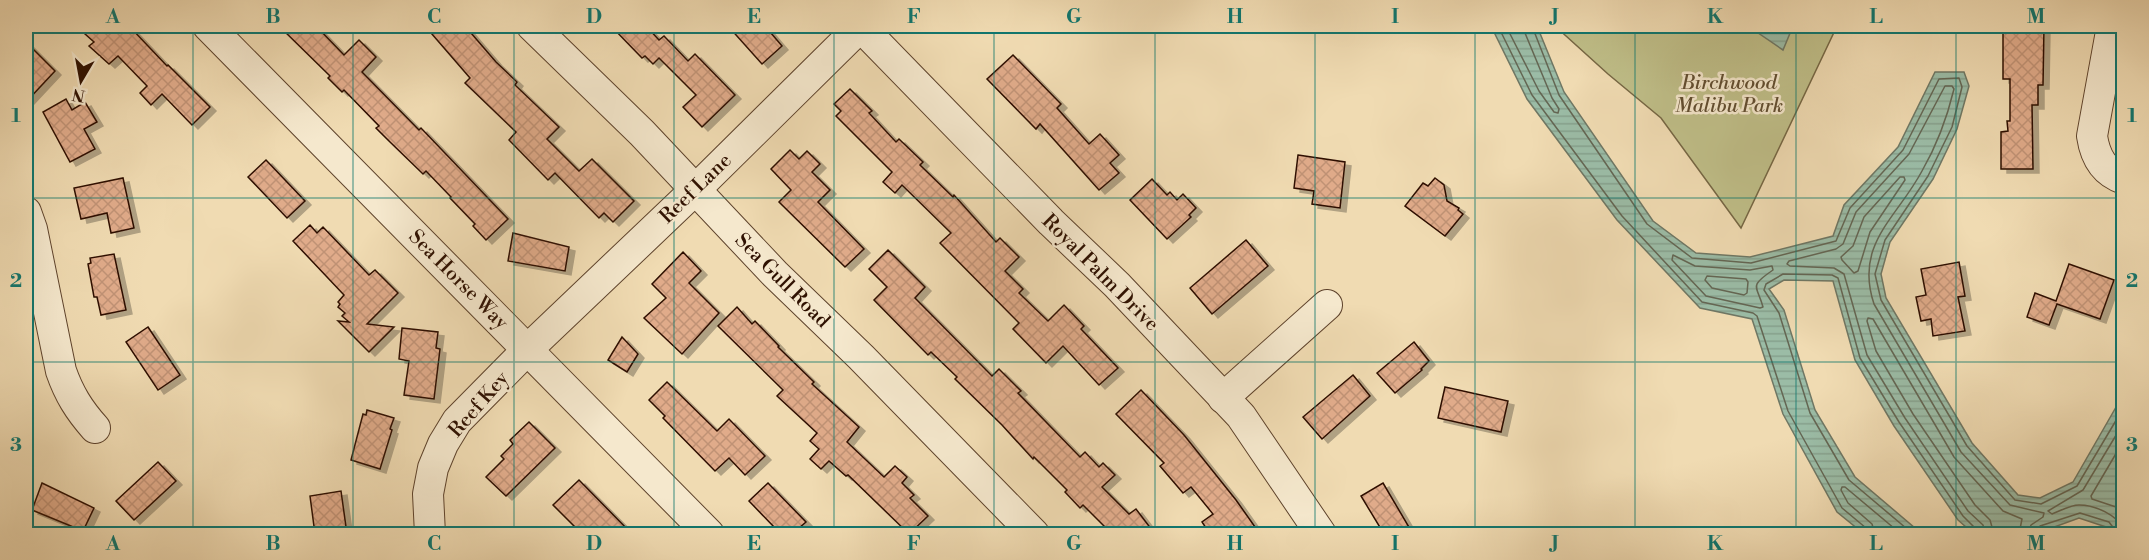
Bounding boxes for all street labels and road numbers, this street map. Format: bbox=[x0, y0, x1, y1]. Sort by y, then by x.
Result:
street label: Reef Lane bbox=[655, 149, 737, 230]
street label: Royal Palm Drive bbox=[1036, 209, 1164, 337]
street label: Sea Horse Way bbox=[403, 225, 513, 335]
street label: Sea Gull Road bbox=[729, 228, 835, 334]
street label: Reef Key bbox=[444, 367, 515, 443]

